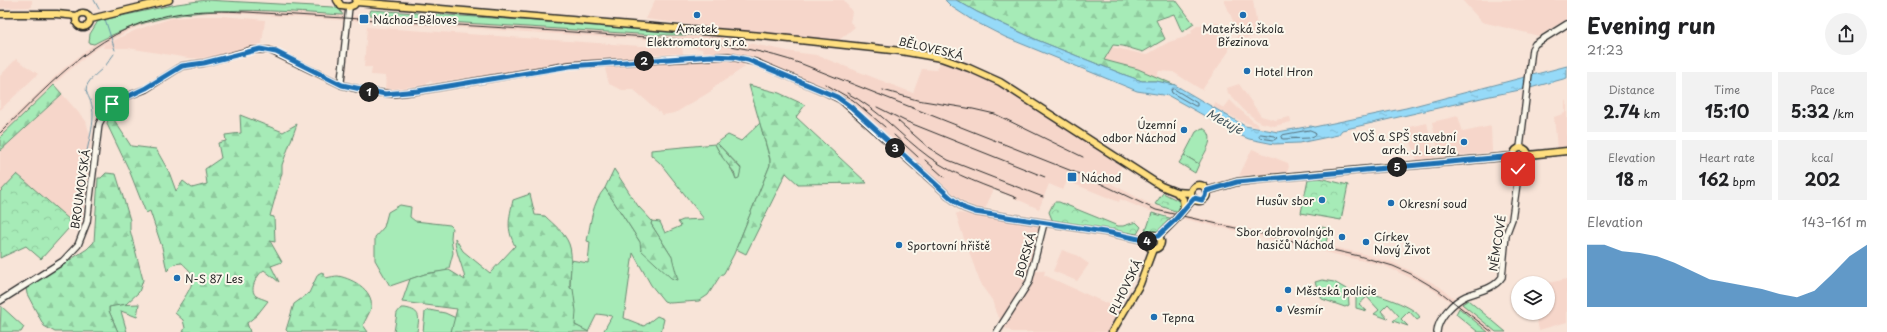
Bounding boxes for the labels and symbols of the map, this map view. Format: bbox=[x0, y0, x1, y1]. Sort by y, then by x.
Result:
marker: Ametek Elektromotory s.r.o. bbox=[692, 10, 702, 20]
marker: Mateřská škola Březinova bbox=[1238, 10, 1248, 20]
place label: Náchod-Běloves bbox=[373, 11, 457, 28]
marker: Náchod-Běloves bbox=[358, 13, 370, 25]
place label: Ametek Elektromotory s.r.o. bbox=[647, 20, 747, 50]
place label: Mateřská škola Březinova bbox=[1202, 20, 1284, 50]
street label: BĚLOVESKÁ bbox=[897, 32, 965, 64]
pin: 2 bbox=[634, 51, 654, 71]
place label: Hotel Hron bbox=[1255, 63, 1313, 80]
marker: Hotel Hron bbox=[1242, 66, 1252, 76]
pin: 1 bbox=[359, 82, 379, 102]
pin bbox=[95, 87, 129, 121]
water label: Metuje bbox=[1203, 104, 1247, 138]
place label: Územní odbor Náchod bbox=[1102, 116, 1176, 146]
marker: Územní odbor Náchod bbox=[1179, 125, 1189, 135]
place label: VOŠ a SPŠ stavební arch. J. Letzla bbox=[1353, 128, 1456, 158]
marker: VOŠ a SPŠ stavební arch. J. Letzla bbox=[1459, 137, 1469, 147]
pin: 3 bbox=[885, 138, 905, 158]
street label: BROUMOVSKÁ bbox=[66, 148, 94, 230]
pin bbox=[1501, 152, 1535, 186]
pin: 5 bbox=[1387, 157, 1407, 177]
place label: Náchod bbox=[1081, 169, 1121, 186]
marker: Náchod bbox=[1066, 171, 1078, 183]
place label: Husův sbor bbox=[1256, 192, 1315, 209]
marker: Husův sbor bbox=[1317, 195, 1327, 205]
place label: Okresní soud bbox=[1399, 195, 1467, 212]
marker: Okresní soud bbox=[1386, 198, 1396, 208]
street label: NĚMCOVÉ bbox=[1484, 214, 1510, 272]
place label: Sbor dobrovolných hasičů Náchod bbox=[1236, 223, 1335, 253]
place label: Církev Nový Život bbox=[1374, 228, 1431, 258]
street label: BORSKÁ bbox=[1010, 230, 1040, 280]
pin: 4 bbox=[1137, 231, 1157, 251]
marker: Sbor dobrovolných hasičů Náchod bbox=[1337, 232, 1347, 242]
place label: Sportovní hřiště bbox=[907, 237, 990, 254]
marker: Církev Nový Život bbox=[1361, 237, 1371, 247]
marker: Sportovní hřiště bbox=[894, 240, 904, 250]
street label: PLHOVSKÁ bbox=[1104, 256, 1146, 318]
place label: N-S 87 Les bbox=[185, 270, 243, 287]
marker: N-S 87 Les bbox=[172, 273, 182, 283]
place label: Městská policie bbox=[1296, 282, 1377, 299]
marker: Městská policie bbox=[1283, 285, 1293, 295]
place label: Vesmír bbox=[1287, 301, 1324, 318]
marker: Vesmír bbox=[1274, 304, 1284, 314]
place label: Tepna bbox=[1162, 309, 1194, 326]
marker: Tepna bbox=[1149, 312, 1159, 322]

